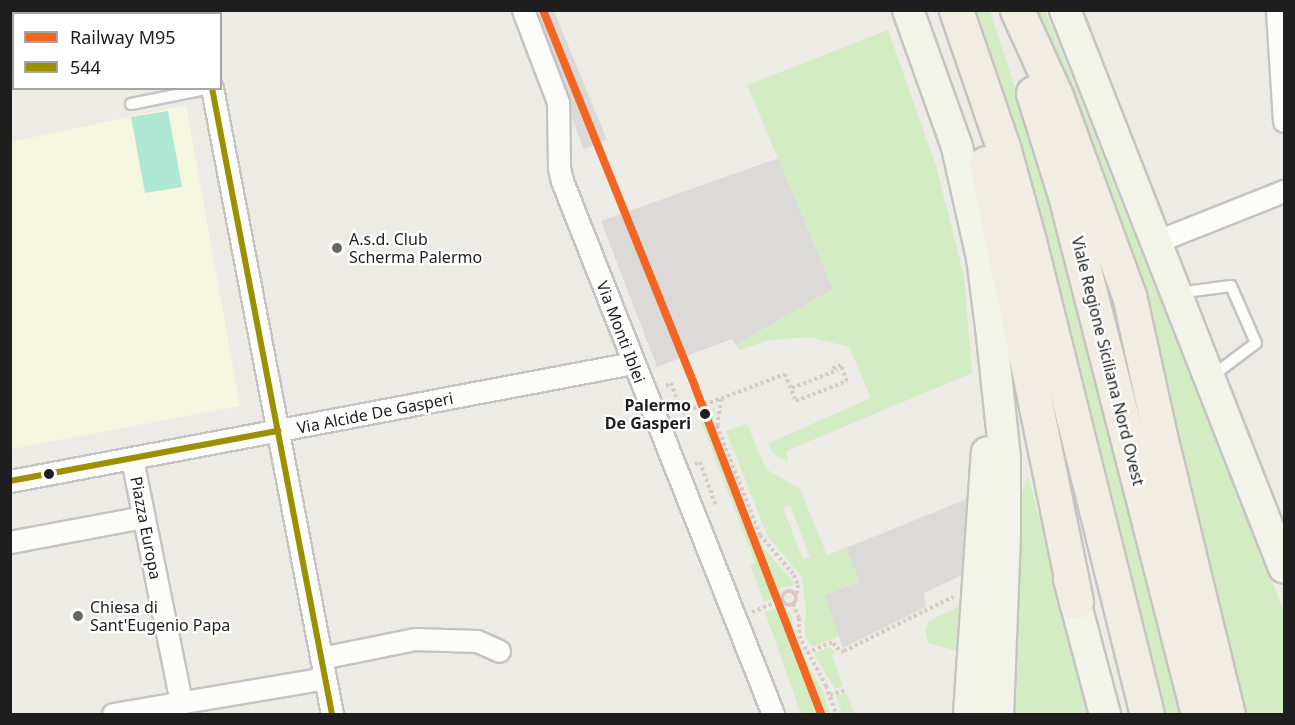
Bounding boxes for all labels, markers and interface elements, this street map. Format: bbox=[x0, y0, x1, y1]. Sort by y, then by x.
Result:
legend bbox=[12, 12, 222, 90]
text: Railway M95 bbox=[70, 25, 176, 49]
text: 544 bbox=[70, 55, 101, 79]
place label: A.s.d. Club Scherma Palermo bbox=[349, 229, 482, 267]
street label: Viale Regione Siciliana Nord Ovest bbox=[1068, 235, 1148, 487]
marker: A.s.d. Club Scherma Palermo bbox=[330, 241, 344, 255]
street label: Via Monti Iblei bbox=[593, 278, 649, 386]
street label: Via Alcide De Gasperi bbox=[295, 388, 455, 438]
place label: Palermo De Gasperi bbox=[605, 395, 691, 433]
marker: Palermo De Gasperi bbox=[696, 405, 714, 423]
unlabelled marker bbox=[43, 468, 55, 480]
street label: Piazza Europa bbox=[127, 475, 165, 581]
place label: Chiesa di Sant'Eugenio Papa bbox=[90, 597, 230, 635]
marker: Chiesa di Sant'Eugenio Papa bbox=[71, 609, 85, 623]

